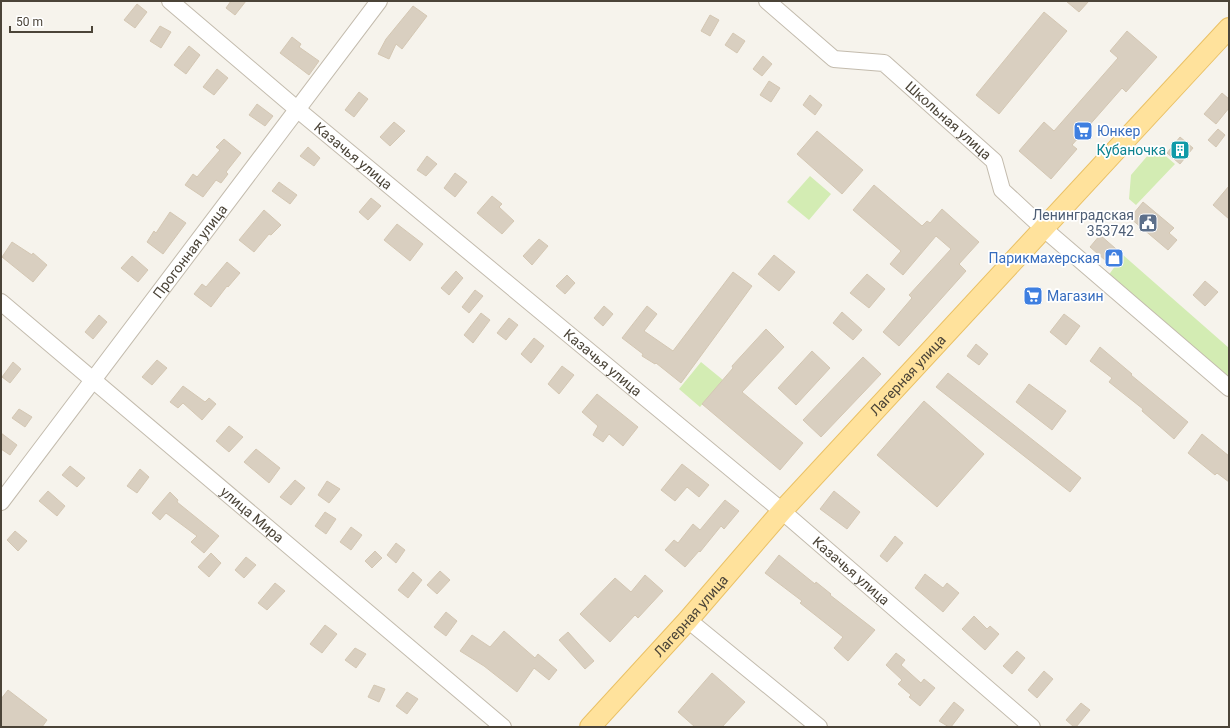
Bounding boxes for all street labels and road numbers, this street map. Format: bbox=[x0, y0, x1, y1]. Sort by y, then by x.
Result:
street label: Школьная улица bbox=[902, 78, 995, 163]
street label: Казачья улица bbox=[311, 119, 396, 193]
street label: Прогонная улица bbox=[150, 201, 231, 301]
street label: Казачья улица bbox=[561, 326, 645, 399]
street label: Лагерная улица bbox=[866, 332, 949, 419]
street label: улица Мира bbox=[217, 483, 287, 546]
street label: Казачья улица bbox=[809, 533, 893, 608]
street label: Лагерная улица bbox=[650, 572, 731, 660]

